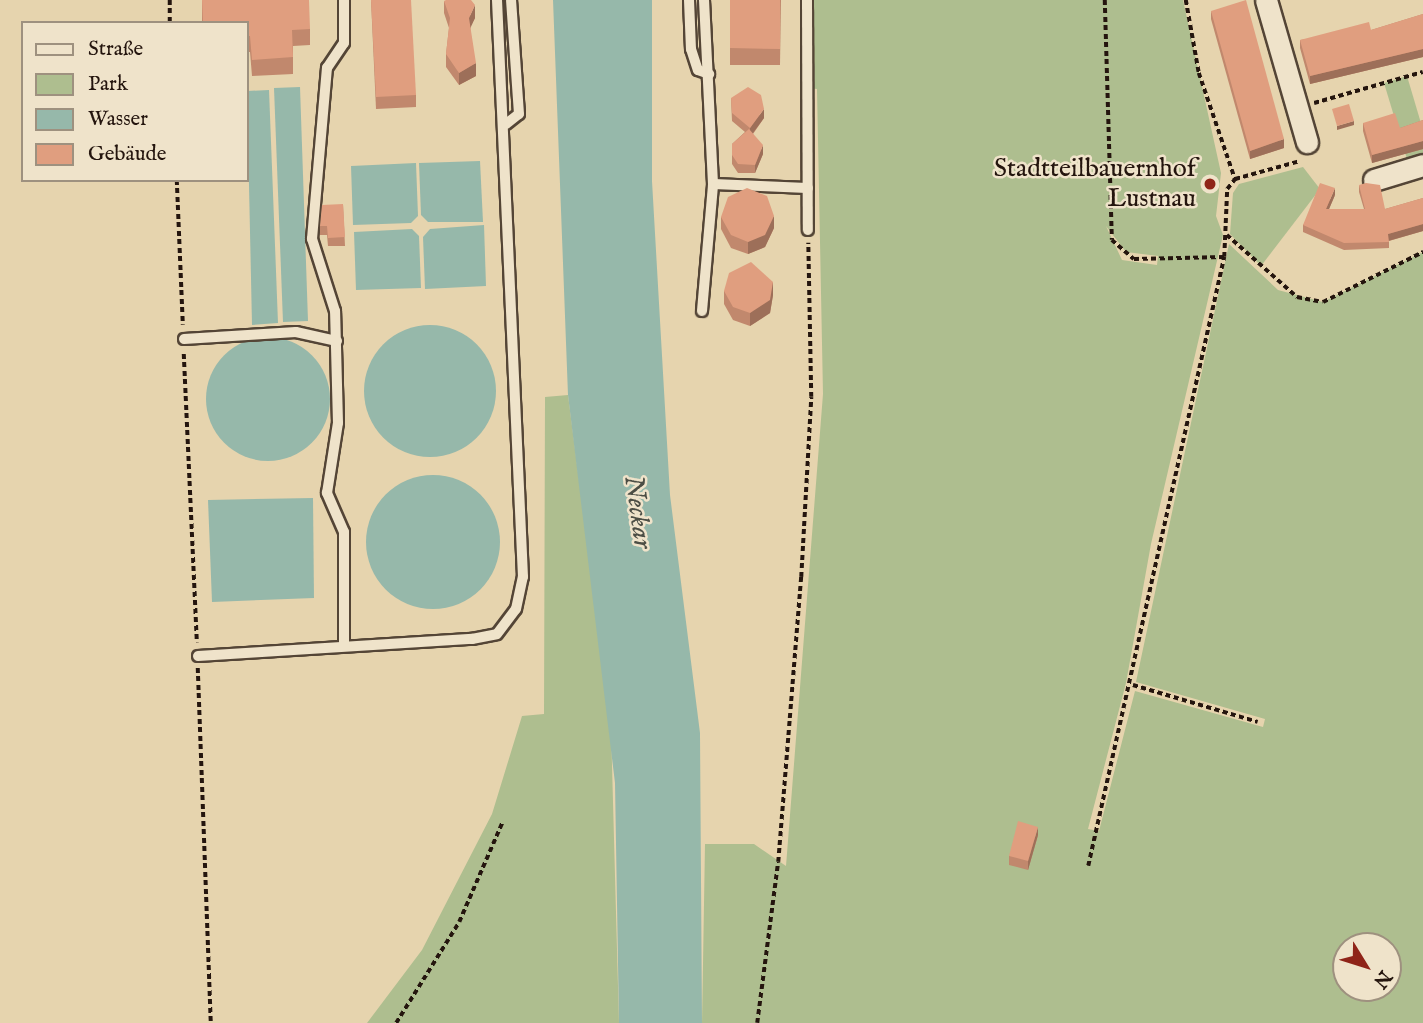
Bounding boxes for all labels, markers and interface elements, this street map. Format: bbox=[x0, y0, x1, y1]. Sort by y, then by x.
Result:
legend bbox=[21, 21, 248, 182]
text: Straße bbox=[88, 36, 143, 63]
text: Park bbox=[88, 71, 128, 98]
text: Wasser bbox=[88, 106, 148, 133]
text: Gebäude bbox=[88, 141, 166, 168]
place label: Stadtteilbauernhof Lustnau bbox=[994, 153, 1196, 214]
marker: Stadtteilbauernhof Lustnau bbox=[1202, 176, 1218, 192]
water label: Neckar bbox=[615, 473, 659, 551]
north arrow bbox=[1332, 932, 1402, 1002]
text: N bbox=[1367, 965, 1396, 993]

